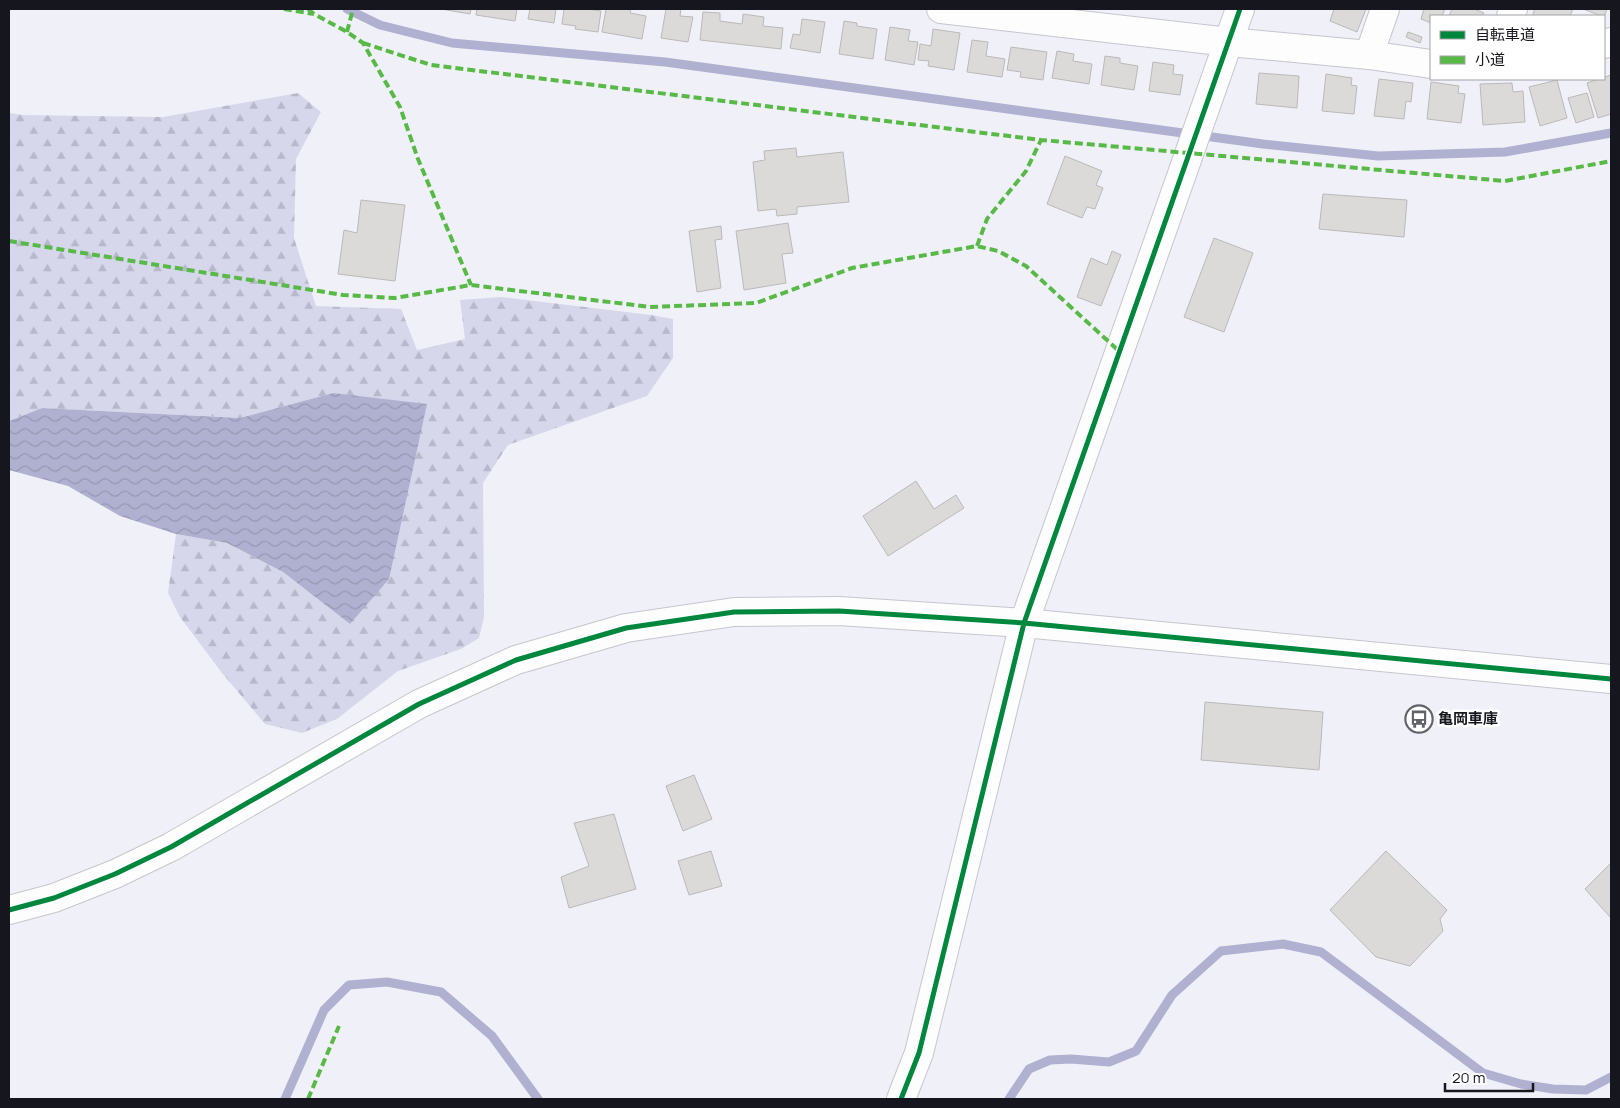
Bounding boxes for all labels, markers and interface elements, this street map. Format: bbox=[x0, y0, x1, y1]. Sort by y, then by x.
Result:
legend bbox=[1430, 15, 1605, 80]
text: 自転車道 bbox=[1475, 24, 1535, 45]
text: 小道 bbox=[1475, 49, 1505, 70]
bus stop icon: 亀岡車庫 bbox=[1404, 704, 1434, 734]
place label: 亀岡車庫 bbox=[1438, 708, 1498, 729]
scale bar bbox=[1445, 1060, 1532, 1092]
text: 20 m bbox=[1452, 1067, 1485, 1088]

